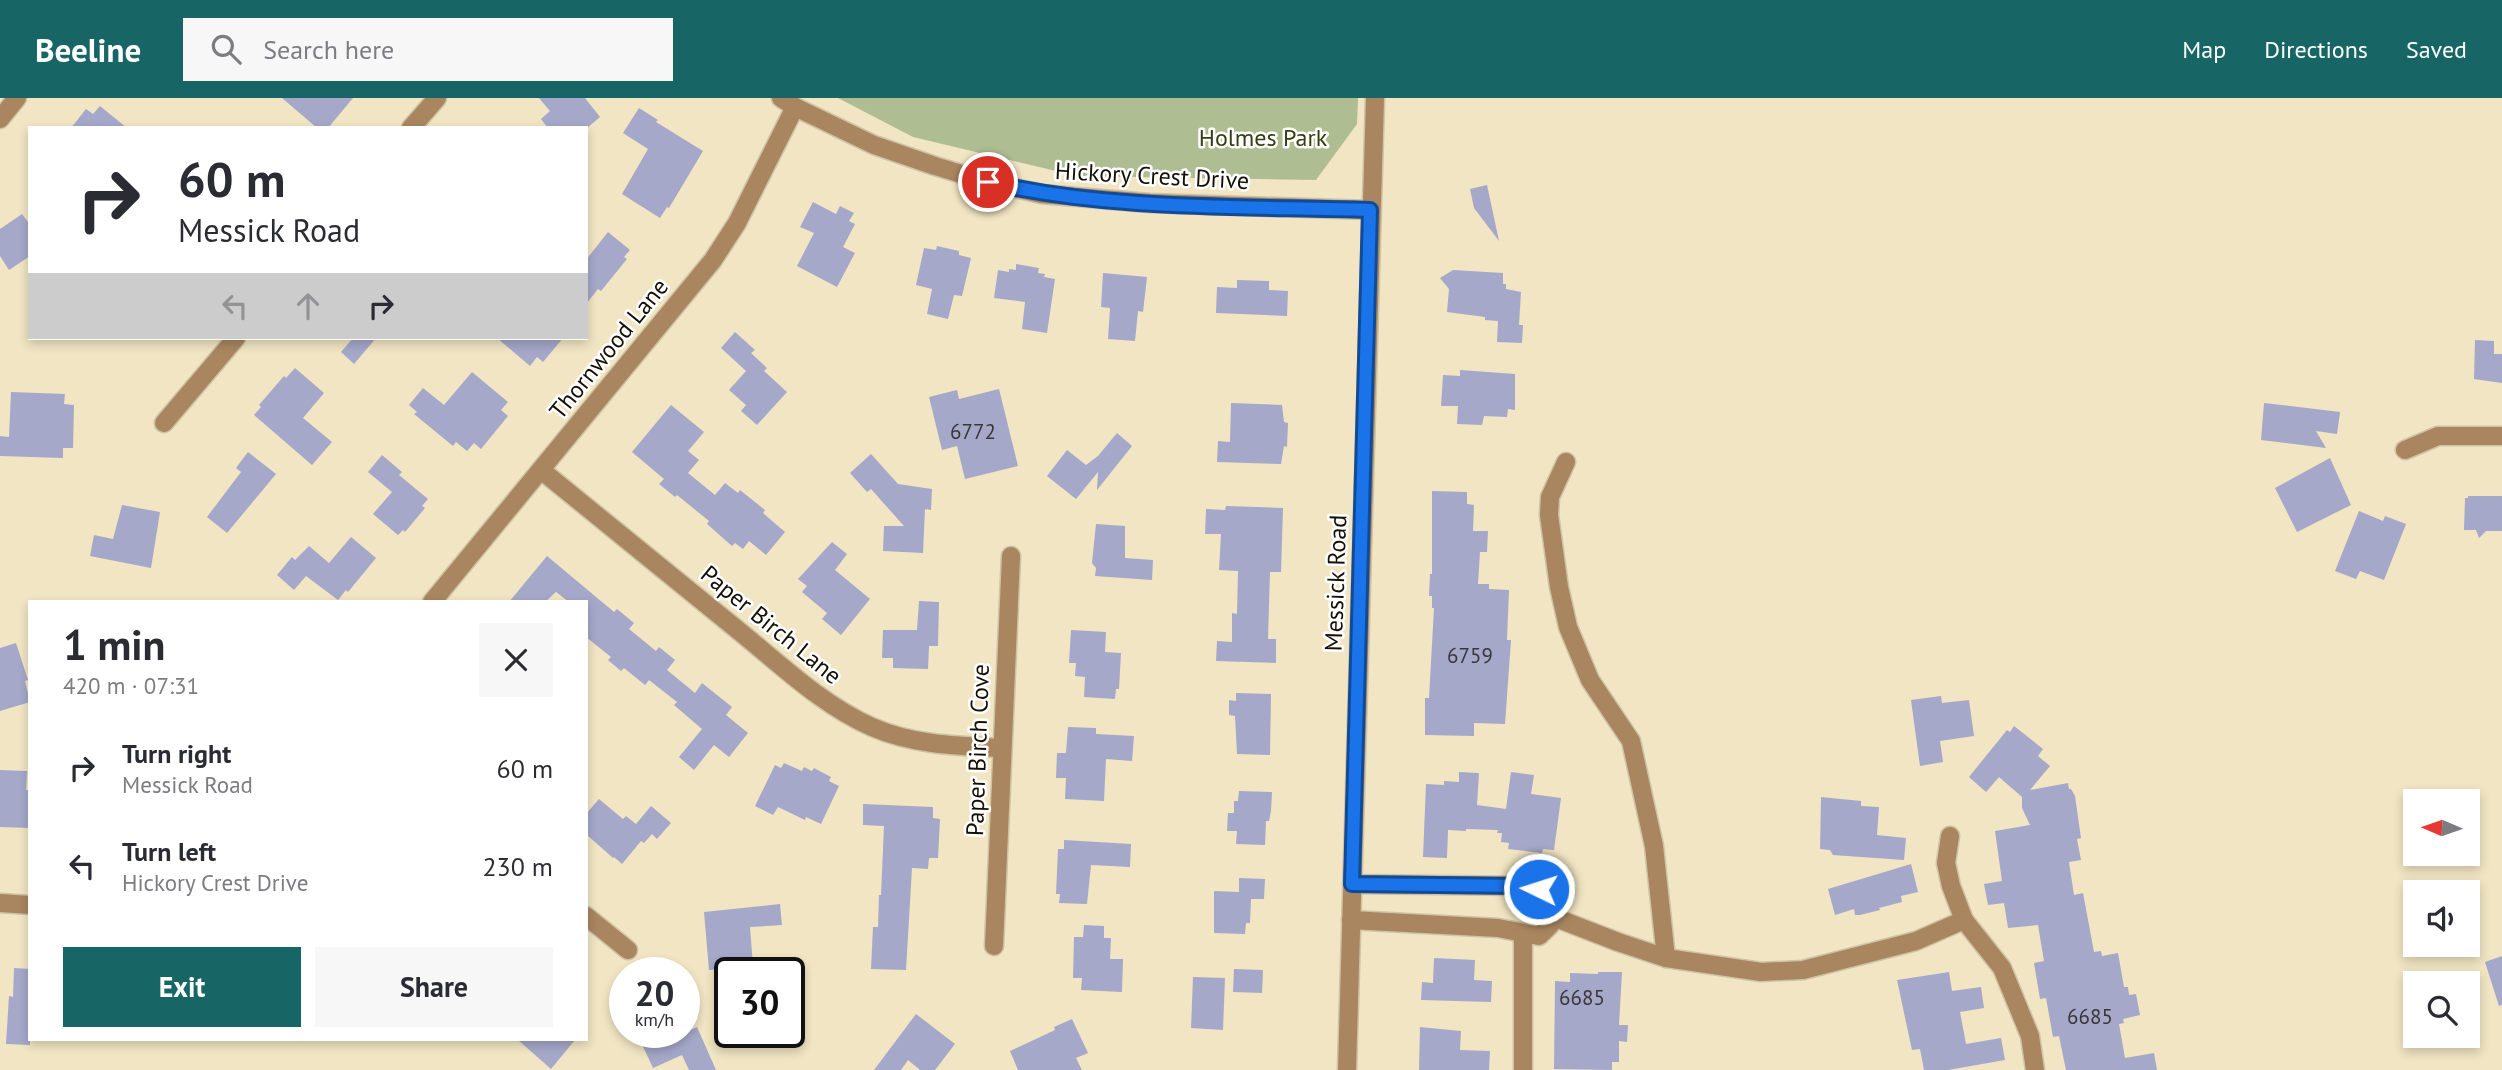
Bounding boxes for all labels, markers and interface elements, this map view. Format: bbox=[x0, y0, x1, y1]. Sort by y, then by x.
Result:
search box bbox=[183, 18, 673, 81]
text: Beeline bbox=[35, 28, 141, 71]
icon: search bbox=[207, 30, 245, 68]
text: Search here bbox=[263, 33, 394, 66]
text: Map bbox=[2182, 34, 2226, 65]
text: Directions bbox=[2264, 34, 2368, 65]
text: Saved bbox=[2406, 34, 2467, 65]
park label: Holmes Park bbox=[1199, 122, 1328, 153]
text: 60 m bbox=[178, 147, 285, 211]
pin bbox=[958, 152, 1018, 212]
icon: right bbox=[63, 154, 154, 245]
street label: Hickory Crest Drive bbox=[1054, 155, 1250, 196]
icon: arrive bbox=[969, 163, 1007, 201]
text: Messick Road bbox=[178, 209, 360, 251]
street label: Thornwood Lane bbox=[542, 272, 675, 425]
icon: left bbox=[216, 287, 254, 325]
icon: ahead bbox=[289, 287, 327, 325]
icon: right bbox=[362, 287, 400, 325]
house number: 6772 bbox=[950, 418, 996, 445]
street label: Messick Road bbox=[1318, 514, 1353, 652]
street label: Paper Birch Lane bbox=[695, 558, 848, 691]
text: 1 min bbox=[63, 617, 165, 672]
button: close bbox=[479, 623, 553, 697]
house number: 6759 bbox=[1447, 642, 1493, 669]
street label: Paper Birch Cove bbox=[959, 663, 996, 837]
text: 420 m · 07:31 bbox=[63, 671, 199, 700]
text: Turn right bbox=[122, 737, 231, 770]
icon: right bbox=[63, 749, 101, 787]
text: 60 m bbox=[497, 752, 553, 785]
text: Messick Road bbox=[122, 770, 253, 799]
north arrow bbox=[2403, 789, 2480, 866]
map controls bbox=[2403, 789, 2480, 1048]
text: Turn left bbox=[122, 835, 216, 868]
icon: left bbox=[63, 847, 101, 885]
text: 230 m bbox=[482, 850, 553, 883]
position arrow bbox=[1502, 852, 1576, 926]
text: Hickory Crest Drive bbox=[122, 868, 308, 897]
button: sound bbox=[2403, 880, 2480, 957]
button: Exit bbox=[63, 947, 301, 1027]
button: Share bbox=[315, 947, 553, 1027]
speed limit sign: 30 bbox=[714, 957, 805, 1048]
text: 20 bbox=[635, 970, 674, 1016]
button: search bbox=[2403, 971, 2480, 1048]
house number: 6685 bbox=[1559, 984, 1605, 1011]
house number: 6685 bbox=[2067, 1003, 2113, 1030]
text: km/h bbox=[635, 1008, 674, 1031]

